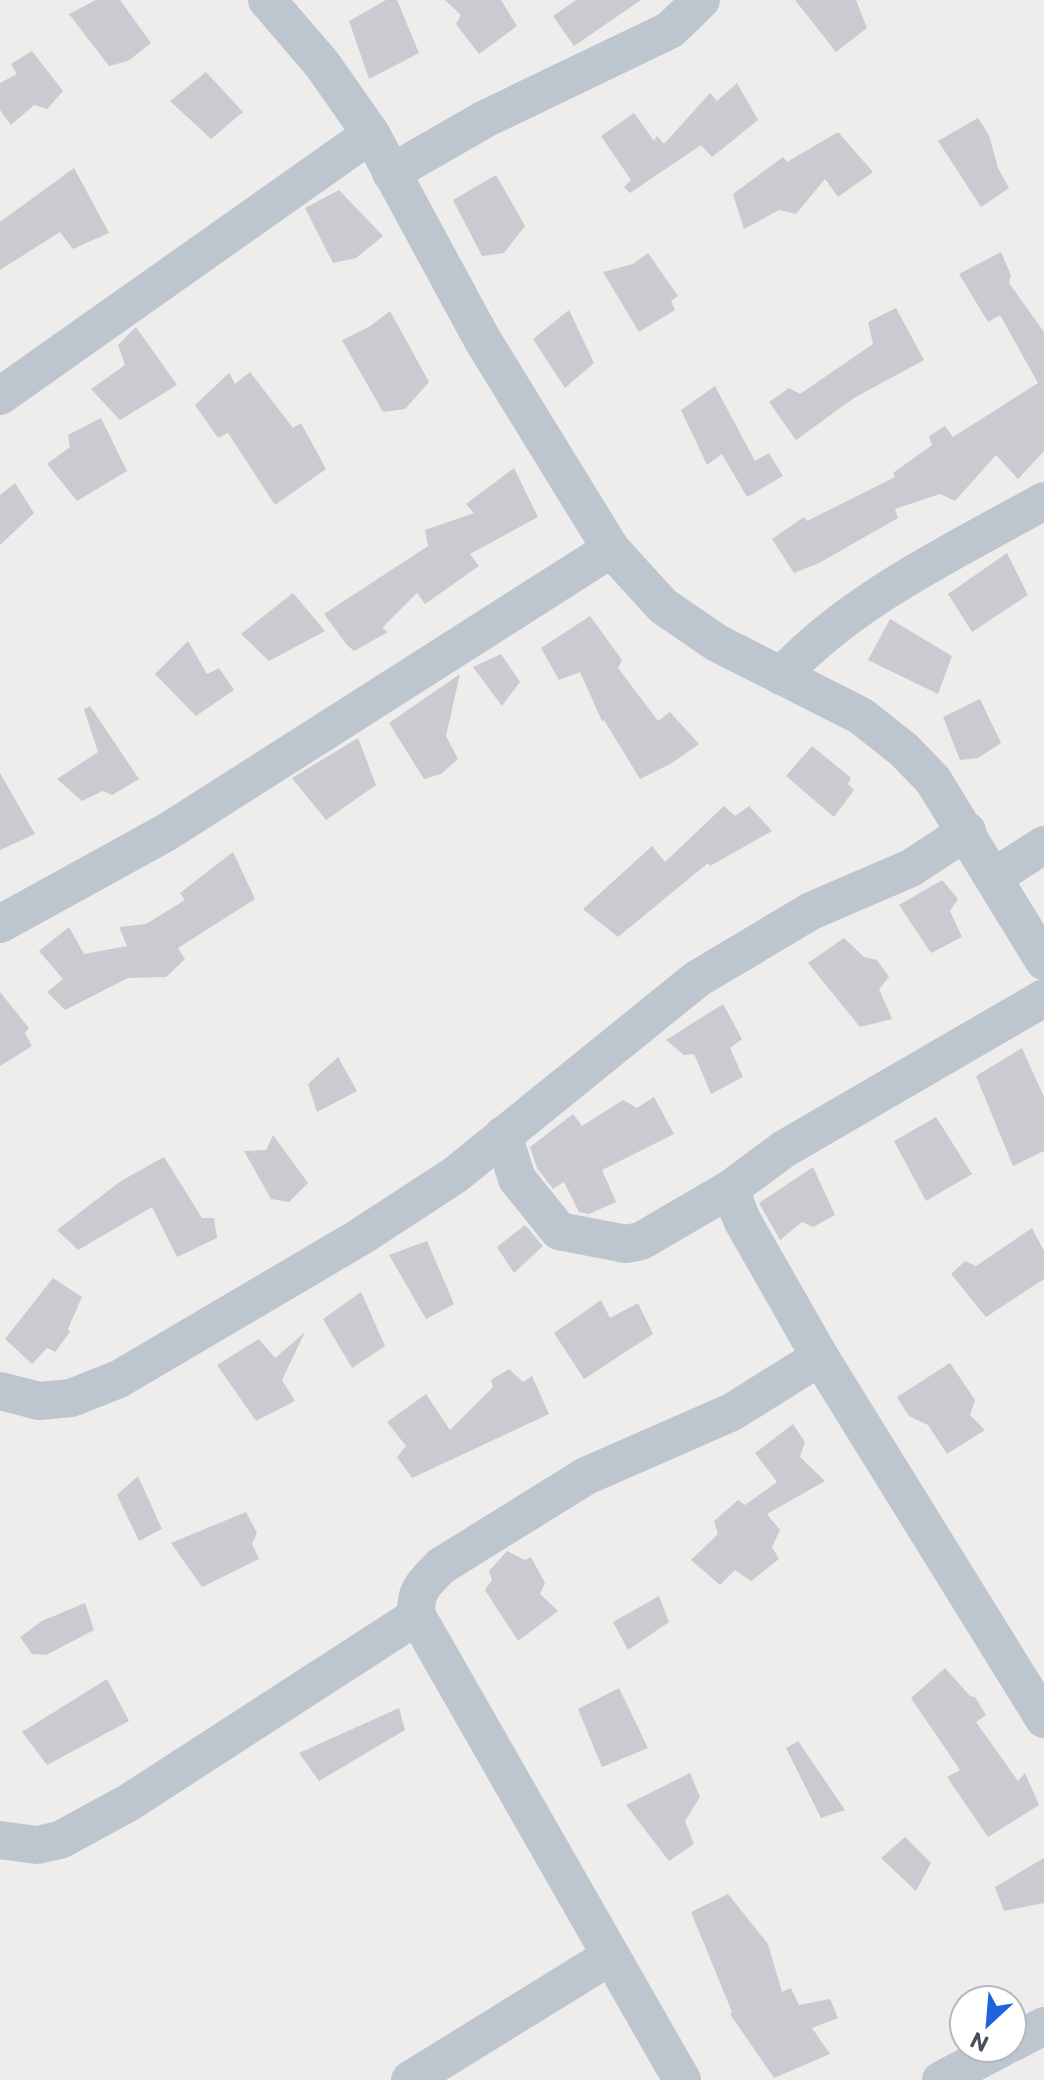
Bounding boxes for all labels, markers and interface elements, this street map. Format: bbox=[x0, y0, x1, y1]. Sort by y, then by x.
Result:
north arrow bbox=[948, 1984, 1028, 2064]
text: N bbox=[966, 2027, 992, 2058]

